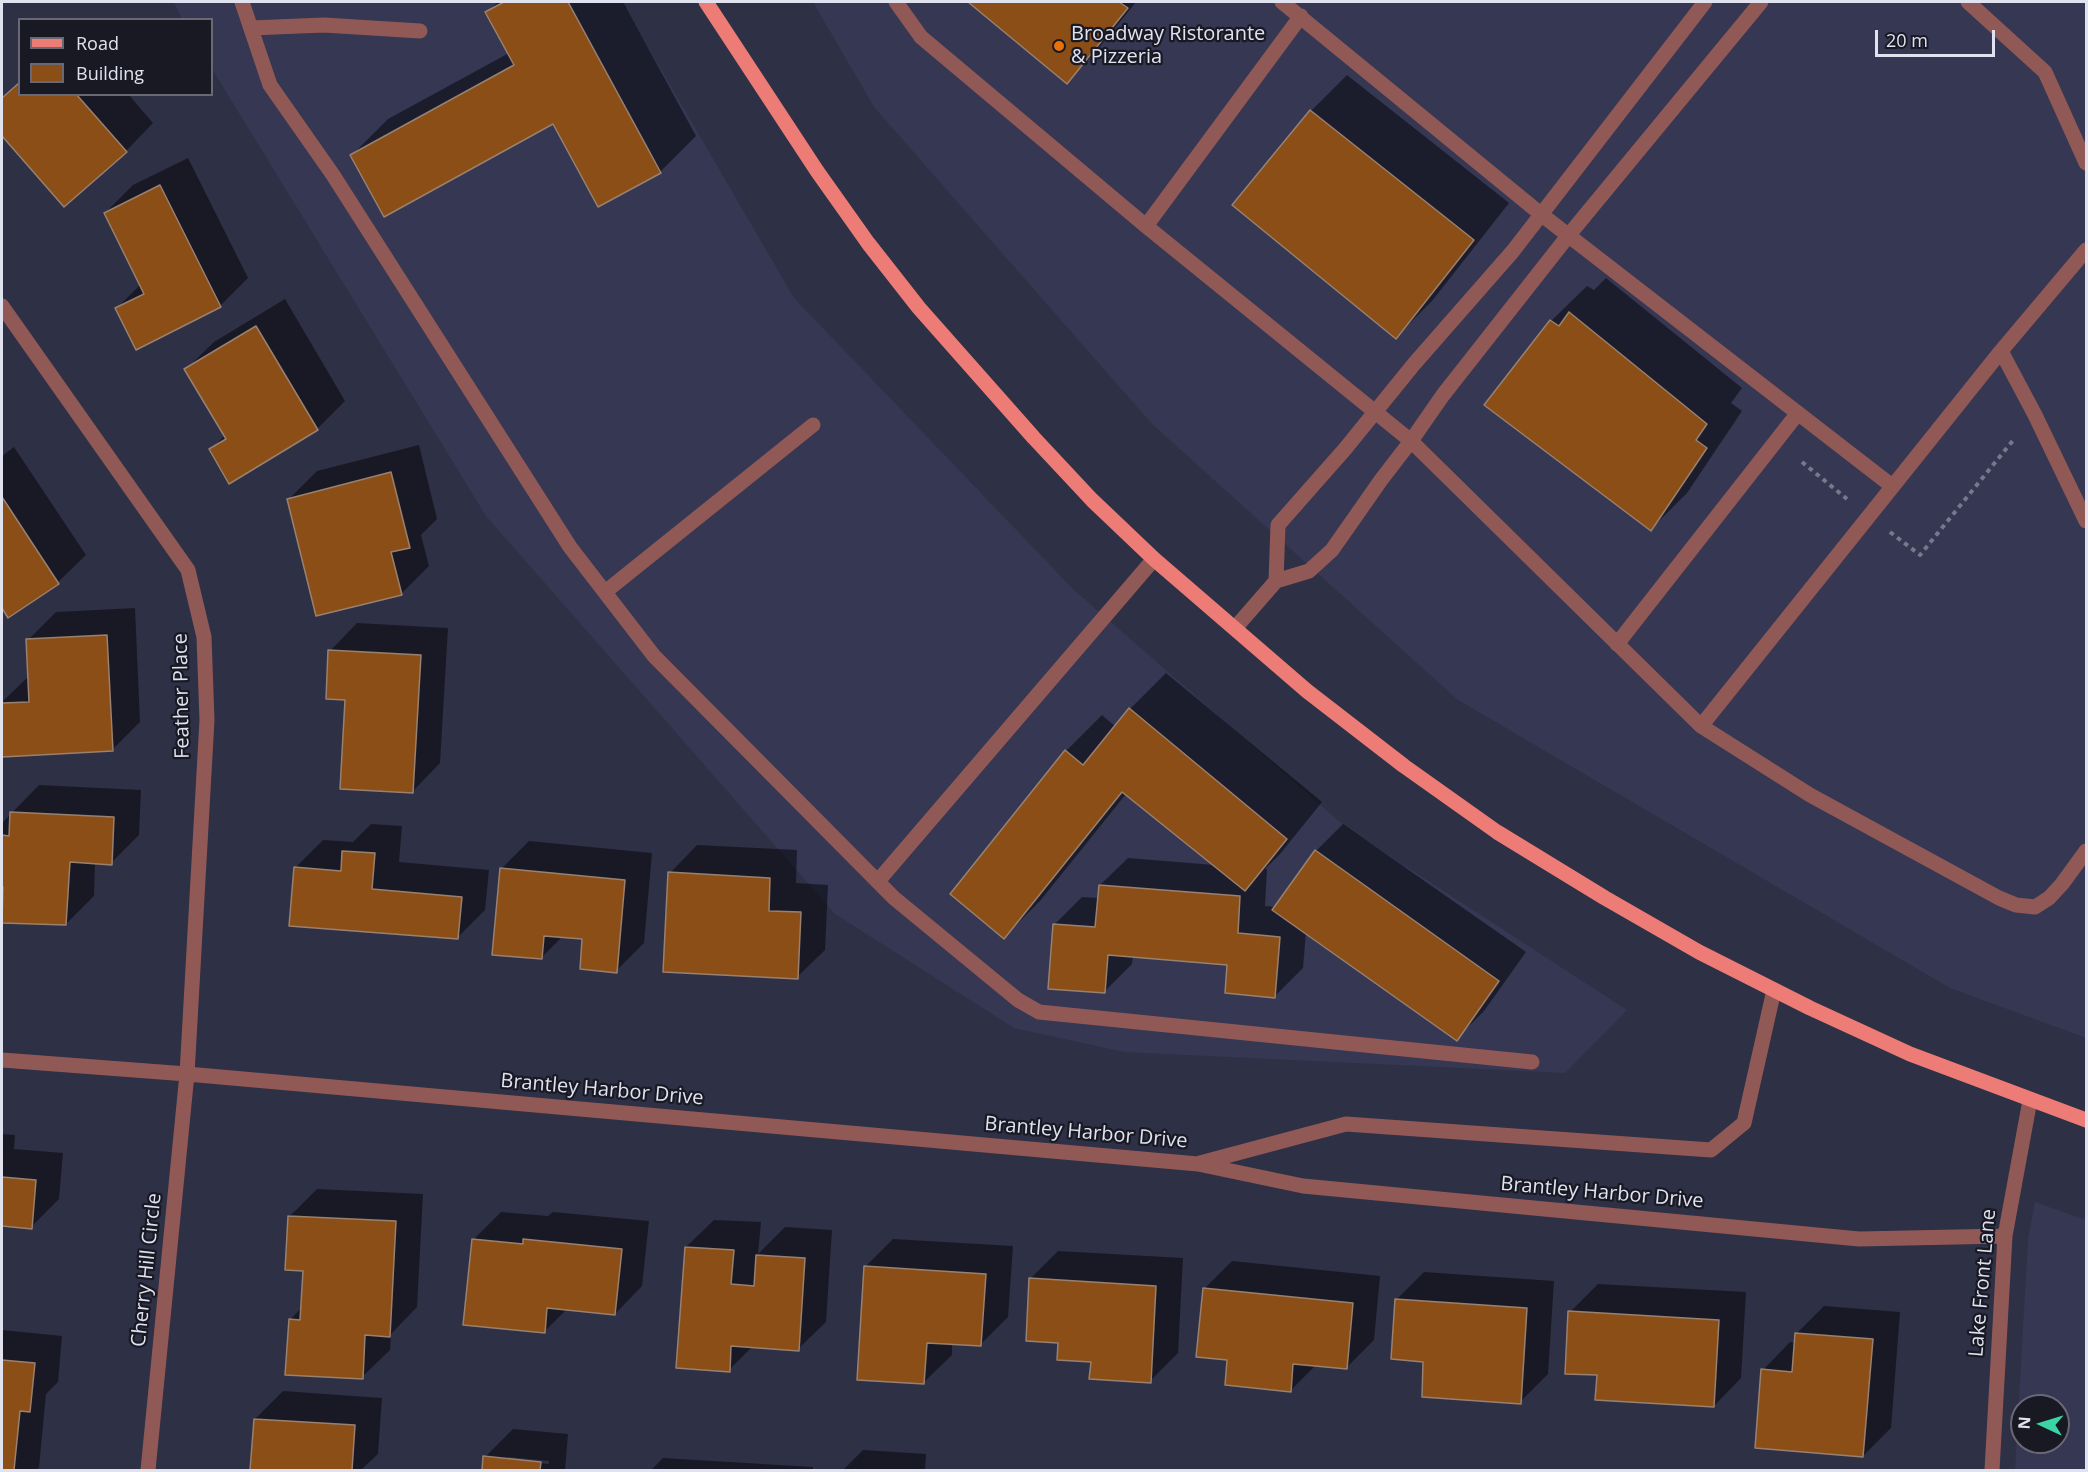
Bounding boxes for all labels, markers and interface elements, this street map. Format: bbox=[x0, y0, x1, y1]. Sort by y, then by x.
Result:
legend bbox=[18, 18, 213, 96]
scale bar bbox=[1878, 18, 1998, 56]
place label: Broadway Ristorante & Pizzeria bbox=[1071, 22, 1265, 69]
text: 20 m bbox=[1886, 28, 1928, 52]
text: Road bbox=[76, 31, 119, 55]
marker: Broadway Ristorante & Pizzeria bbox=[1052, 39, 1066, 53]
text: Building bbox=[76, 61, 144, 85]
street label: Feather Place bbox=[169, 633, 195, 759]
street label: Brantley Harbor Drive bbox=[499, 1069, 705, 1111]
street label: Brantley Harbor Drive bbox=[983, 1112, 1189, 1154]
street label: Brantley Harbor Drive bbox=[1499, 1172, 1705, 1214]
street label: Cherry Hill Circle bbox=[127, 1192, 167, 1348]
street label: Lake Front Lane bbox=[1965, 1208, 2001, 1358]
north arrow bbox=[2010, 1394, 2070, 1454]
text: N bbox=[2013, 1416, 2035, 1430]

